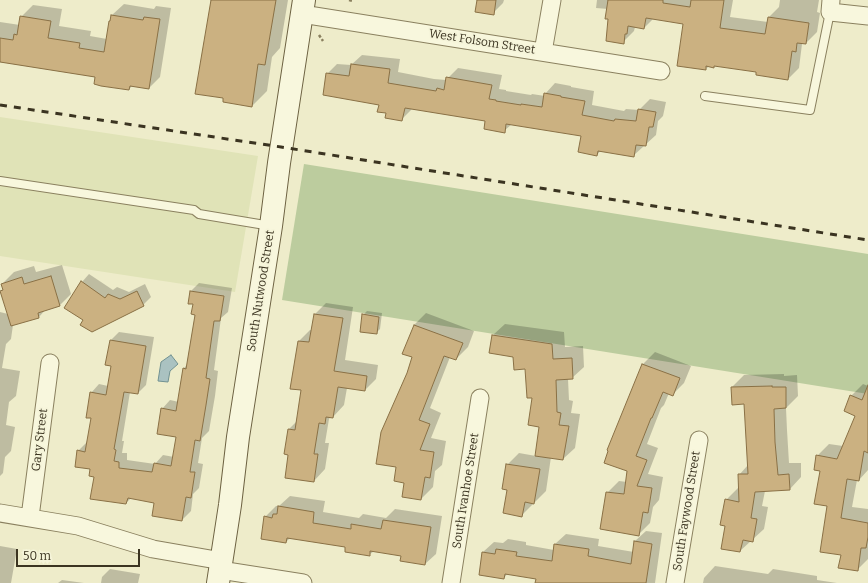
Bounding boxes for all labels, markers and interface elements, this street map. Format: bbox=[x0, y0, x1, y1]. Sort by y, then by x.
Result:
street label: West Folsom Street bbox=[428, 26, 536, 58]
street label: South Nutwood Street bbox=[244, 229, 278, 353]
street label: Gary Street bbox=[29, 408, 51, 472]
street label: South Ivanhoe Street bbox=[450, 432, 482, 550]
street label: South Faywood Street bbox=[670, 450, 704, 572]
scale bar bbox=[18, 541, 142, 567]
text: 50 m bbox=[23, 549, 51, 563]

